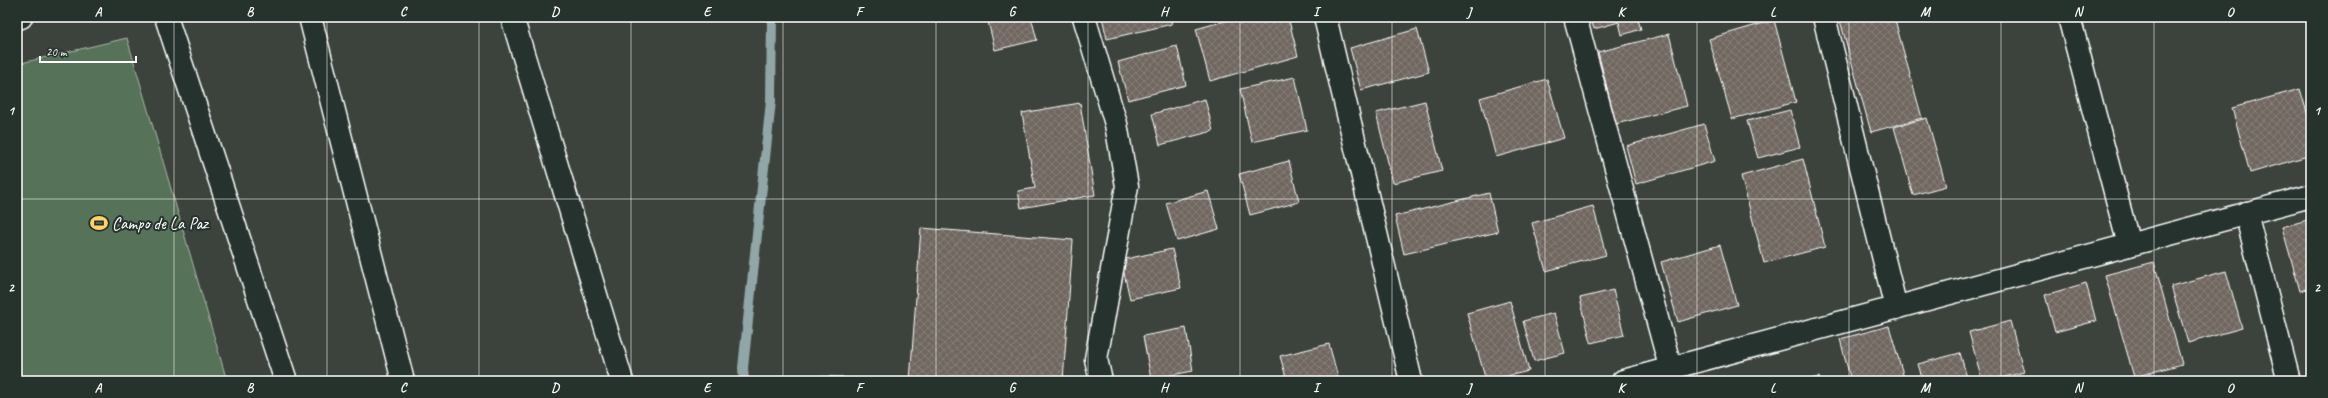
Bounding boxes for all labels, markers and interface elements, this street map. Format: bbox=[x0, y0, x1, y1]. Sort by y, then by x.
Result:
text: A bbox=[95, 4, 103, 20]
text: B bbox=[247, 4, 255, 20]
text: C bbox=[400, 4, 408, 20]
text: D bbox=[551, 4, 560, 20]
text: E bbox=[704, 4, 713, 20]
text: F bbox=[856, 4, 865, 20]
text: G bbox=[1009, 4, 1017, 20]
text: H bbox=[1160, 4, 1170, 20]
text: I bbox=[1313, 4, 1322, 20]
text: J bbox=[1466, 4, 1473, 20]
text: K bbox=[1618, 4, 1628, 20]
text: L bbox=[1770, 4, 1777, 20]
text: M bbox=[1920, 4, 1931, 20]
text: N bbox=[2074, 4, 2085, 20]
text: O bbox=[2227, 4, 2236, 20]
scale bar bbox=[40, 38, 136, 64]
text: 20 m bbox=[46, 44, 68, 60]
text: 1 bbox=[8, 103, 16, 119]
text: 1 bbox=[2314, 103, 2322, 119]
sports icon: Campo de La Paz bbox=[89, 213, 109, 233]
place label: Campo de La Paz bbox=[112, 213, 209, 234]
text: 2 bbox=[8, 280, 15, 296]
text: 2 bbox=[2314, 280, 2321, 296]
text: A bbox=[95, 380, 103, 396]
text: B bbox=[247, 380, 255, 396]
text: C bbox=[400, 380, 408, 396]
text: D bbox=[551, 380, 560, 396]
text: E bbox=[704, 380, 713, 396]
text: F bbox=[856, 380, 865, 396]
text: G bbox=[1009, 380, 1017, 396]
text: H bbox=[1160, 380, 1170, 396]
text: I bbox=[1313, 380, 1322, 396]
text: J bbox=[1466, 380, 1473, 396]
text: K bbox=[1618, 380, 1628, 396]
text: L bbox=[1770, 380, 1777, 396]
text: M bbox=[1920, 380, 1931, 396]
text: N bbox=[2074, 380, 2085, 396]
text: O bbox=[2227, 380, 2236, 396]

